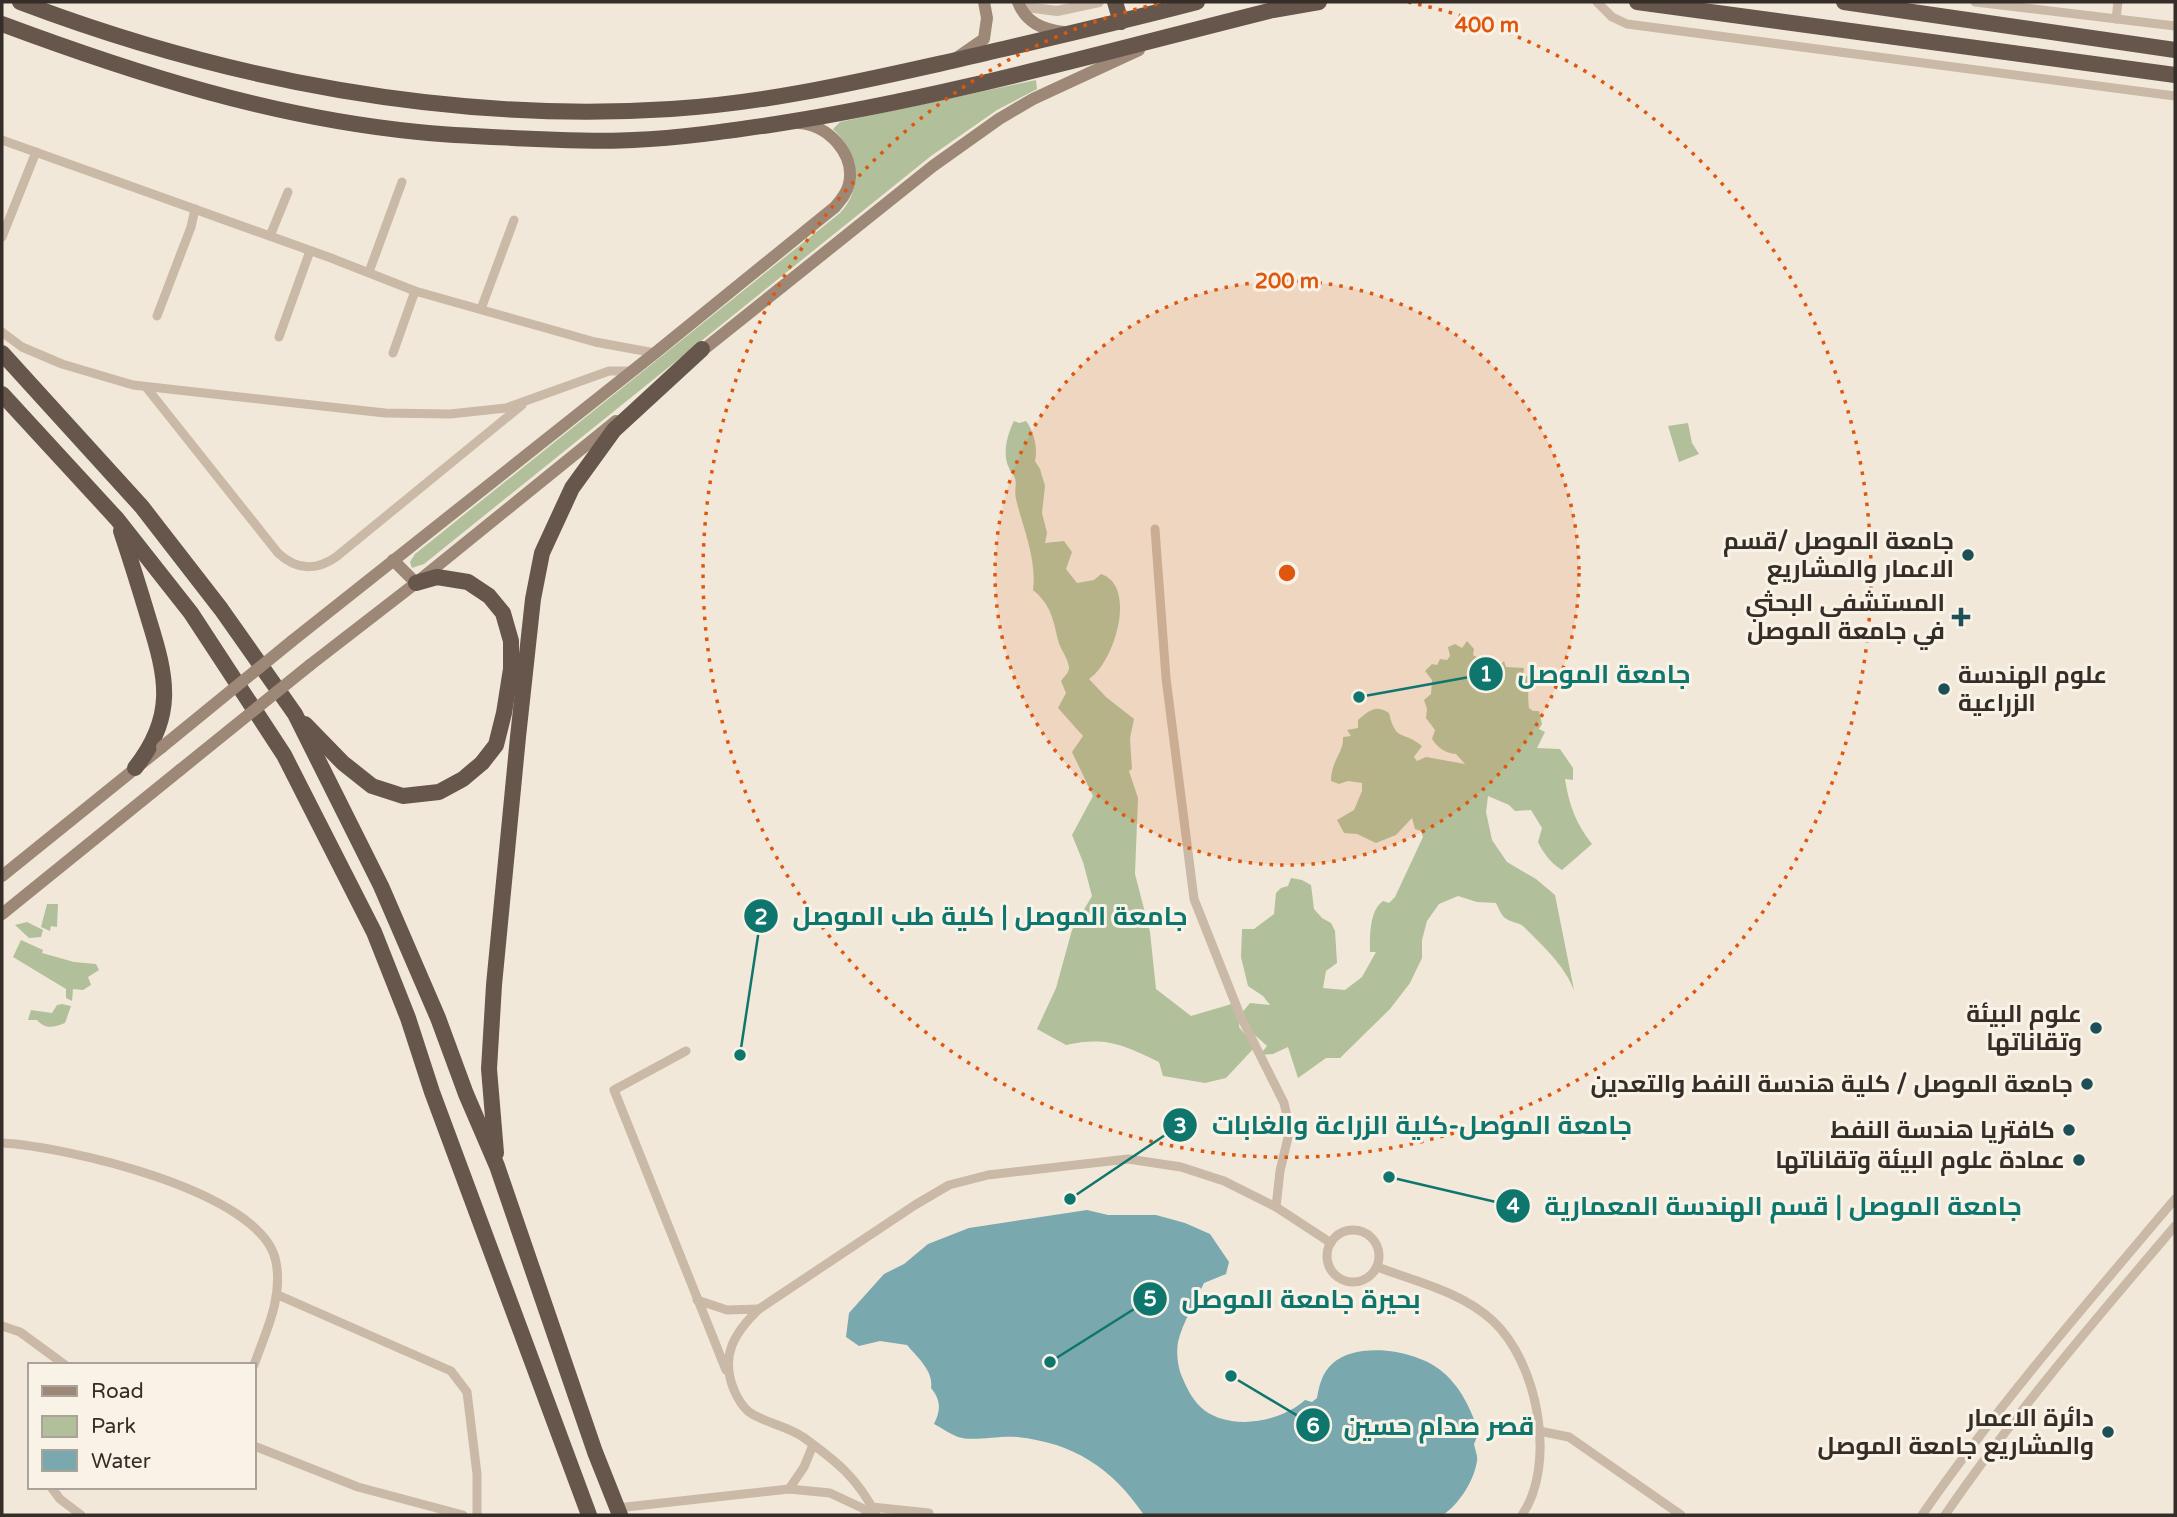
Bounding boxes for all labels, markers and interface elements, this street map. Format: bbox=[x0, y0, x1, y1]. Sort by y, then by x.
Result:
text: 400 m bbox=[1455, 13, 1519, 38]
text: 200 m bbox=[1255, 269, 1319, 294]
place label: جامعة الموصل /قسم الاعمار والمشاريع bbox=[1723, 527, 1954, 585]
marker: جامعة الموصل /قسم الاعمار والمشاريع bbox=[1960, 547, 1976, 563]
centre of rings bbox=[1275, 561, 1299, 585]
place label: المستشفى البحثي في جامعة الموصل bbox=[1746, 589, 1945, 650]
marker: المستشفى البحثي في جامعة الموصل bbox=[1951, 607, 1971, 627]
callout: جامعة الموصل bbox=[1468, 650, 1704, 697]
text: جامعة الموصل bbox=[1518, 659, 1690, 690]
place label: علوم الهندسة الزراعية bbox=[1958, 661, 2107, 718]
text: 1 bbox=[1479, 662, 1493, 687]
marker: علوم الهندسة الزراعية bbox=[1936, 681, 1952, 697]
callout: جامعة الموصل | كلية طب الموصل bbox=[744, 893, 1202, 940]
text: جامعة الموصل | كلية طب الموصل bbox=[793, 901, 1187, 932]
text: 2 bbox=[754, 905, 768, 930]
place label: علوم البيئة وتقاناتها bbox=[1966, 1000, 2082, 1057]
marker: علوم البيئة وتقاناتها bbox=[2088, 1020, 2104, 1036]
place label: جامعة الموصل / كلية هندسة النفط والتعدين bbox=[1591, 1070, 2073, 1099]
marker: جامعة الموصل / كلية هندسة النفط والتعدين bbox=[2079, 1076, 2095, 1092]
callout: جامعة الموصل-كلية الزراعة والغابات bbox=[1163, 1102, 1646, 1149]
text: جامعة الموصل-كلية الزراعة والغابات bbox=[1212, 1110, 1632, 1141]
text: 3 bbox=[1173, 1114, 1187, 1139]
place label: كافتريا هندسة النفط bbox=[1831, 1116, 2055, 1145]
marker: كافتريا هندسة النفط bbox=[2061, 1122, 2077, 1138]
place label: عمادة علوم البيئة وتقاناتها bbox=[1775, 1146, 2065, 1176]
marker: عمادة علوم البيئة وتقاناتها bbox=[2071, 1152, 2087, 1168]
callout: جامعة الموصل | قسم الهندسة المعمارية bbox=[1495, 1183, 2035, 1230]
text: جامعة الموصل | قسم الهندسة المعمارية bbox=[1544, 1191, 2022, 1224]
text: 4 bbox=[1506, 1194, 1520, 1219]
callout: بحيرة جامعة الموصل bbox=[1132, 1276, 1434, 1323]
text: بحيرة جامعة الموصل bbox=[1181, 1284, 1421, 1315]
text: 5 bbox=[1143, 1287, 1157, 1312]
legend bbox=[28, 1363, 256, 1489]
text: Road bbox=[91, 1379, 144, 1404]
callout: قصر صدام حسين bbox=[1295, 1402, 1549, 1449]
place label: دائرة الاعمار والمشاريع جامعة الموصل bbox=[1818, 1404, 2094, 1462]
text: قصر صدام حسين bbox=[1344, 1411, 1534, 1444]
text: Park bbox=[91, 1414, 136, 1439]
text: 6 bbox=[1306, 1414, 1320, 1439]
marker: دائرة الاعمار والمشاريع جامعة الموصل bbox=[2100, 1424, 2116, 1440]
text: Water bbox=[91, 1449, 151, 1474]

